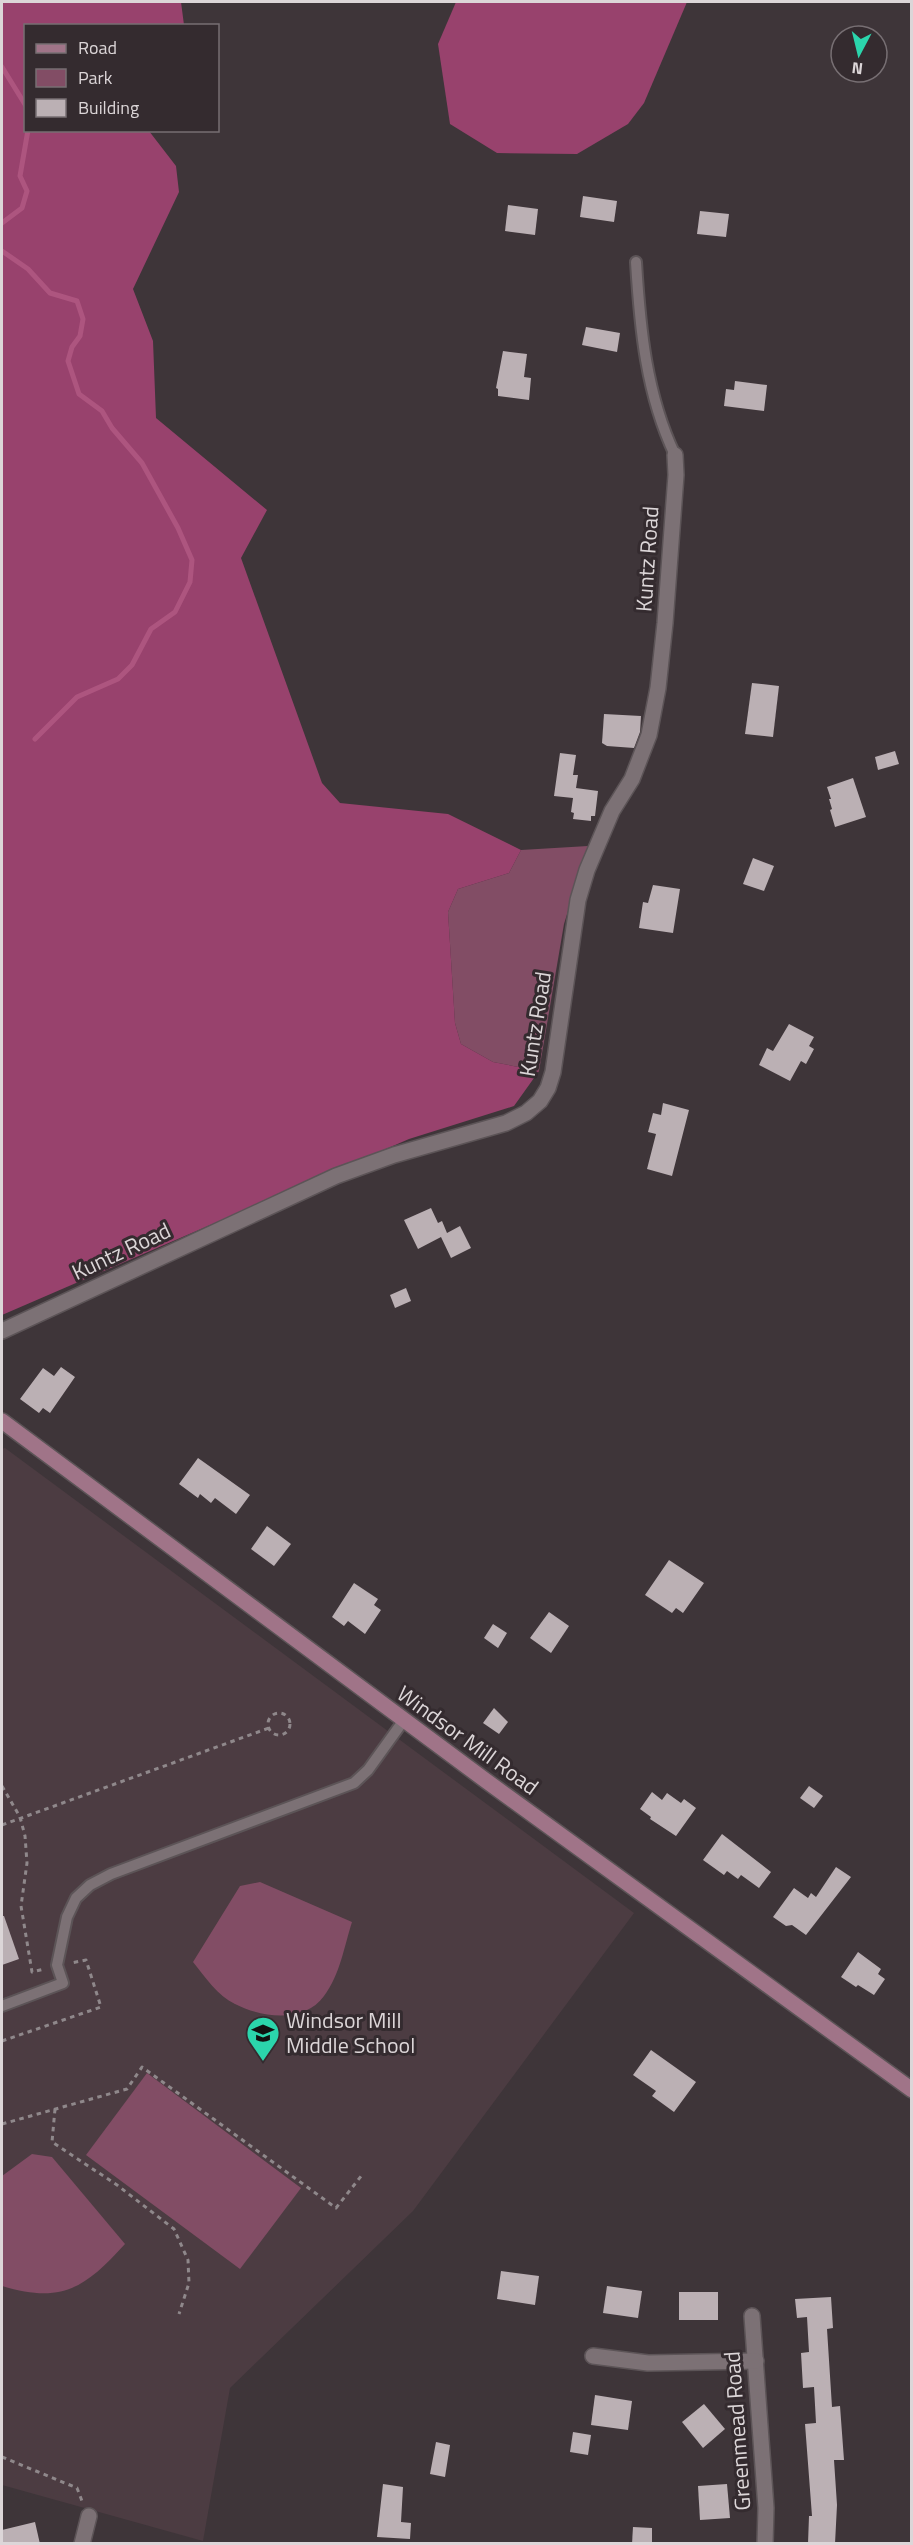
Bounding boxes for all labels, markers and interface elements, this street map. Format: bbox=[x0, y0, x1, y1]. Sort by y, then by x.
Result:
legend bbox=[24, 24, 219, 132]
north arrow bbox=[829, 24, 889, 84]
text: Road bbox=[78, 34, 117, 61]
text: N bbox=[850, 56, 864, 81]
text: Park bbox=[78, 64, 113, 91]
text: Building bbox=[78, 94, 139, 121]
street label: Kuntz Road bbox=[626, 505, 668, 613]
street label: Kuntz Road bbox=[510, 969, 560, 1079]
street label: Kuntz Road bbox=[66, 1213, 176, 1289]
street label: Windsor Mill Road bbox=[390, 1677, 546, 1803]
place label: Windsor Mill Middle School bbox=[286, 2003, 415, 2062]
school or university icon: Windsor Mill Middle School bbox=[245, 2015, 281, 2062]
street label: Greenmead Road bbox=[714, 2350, 760, 2512]

